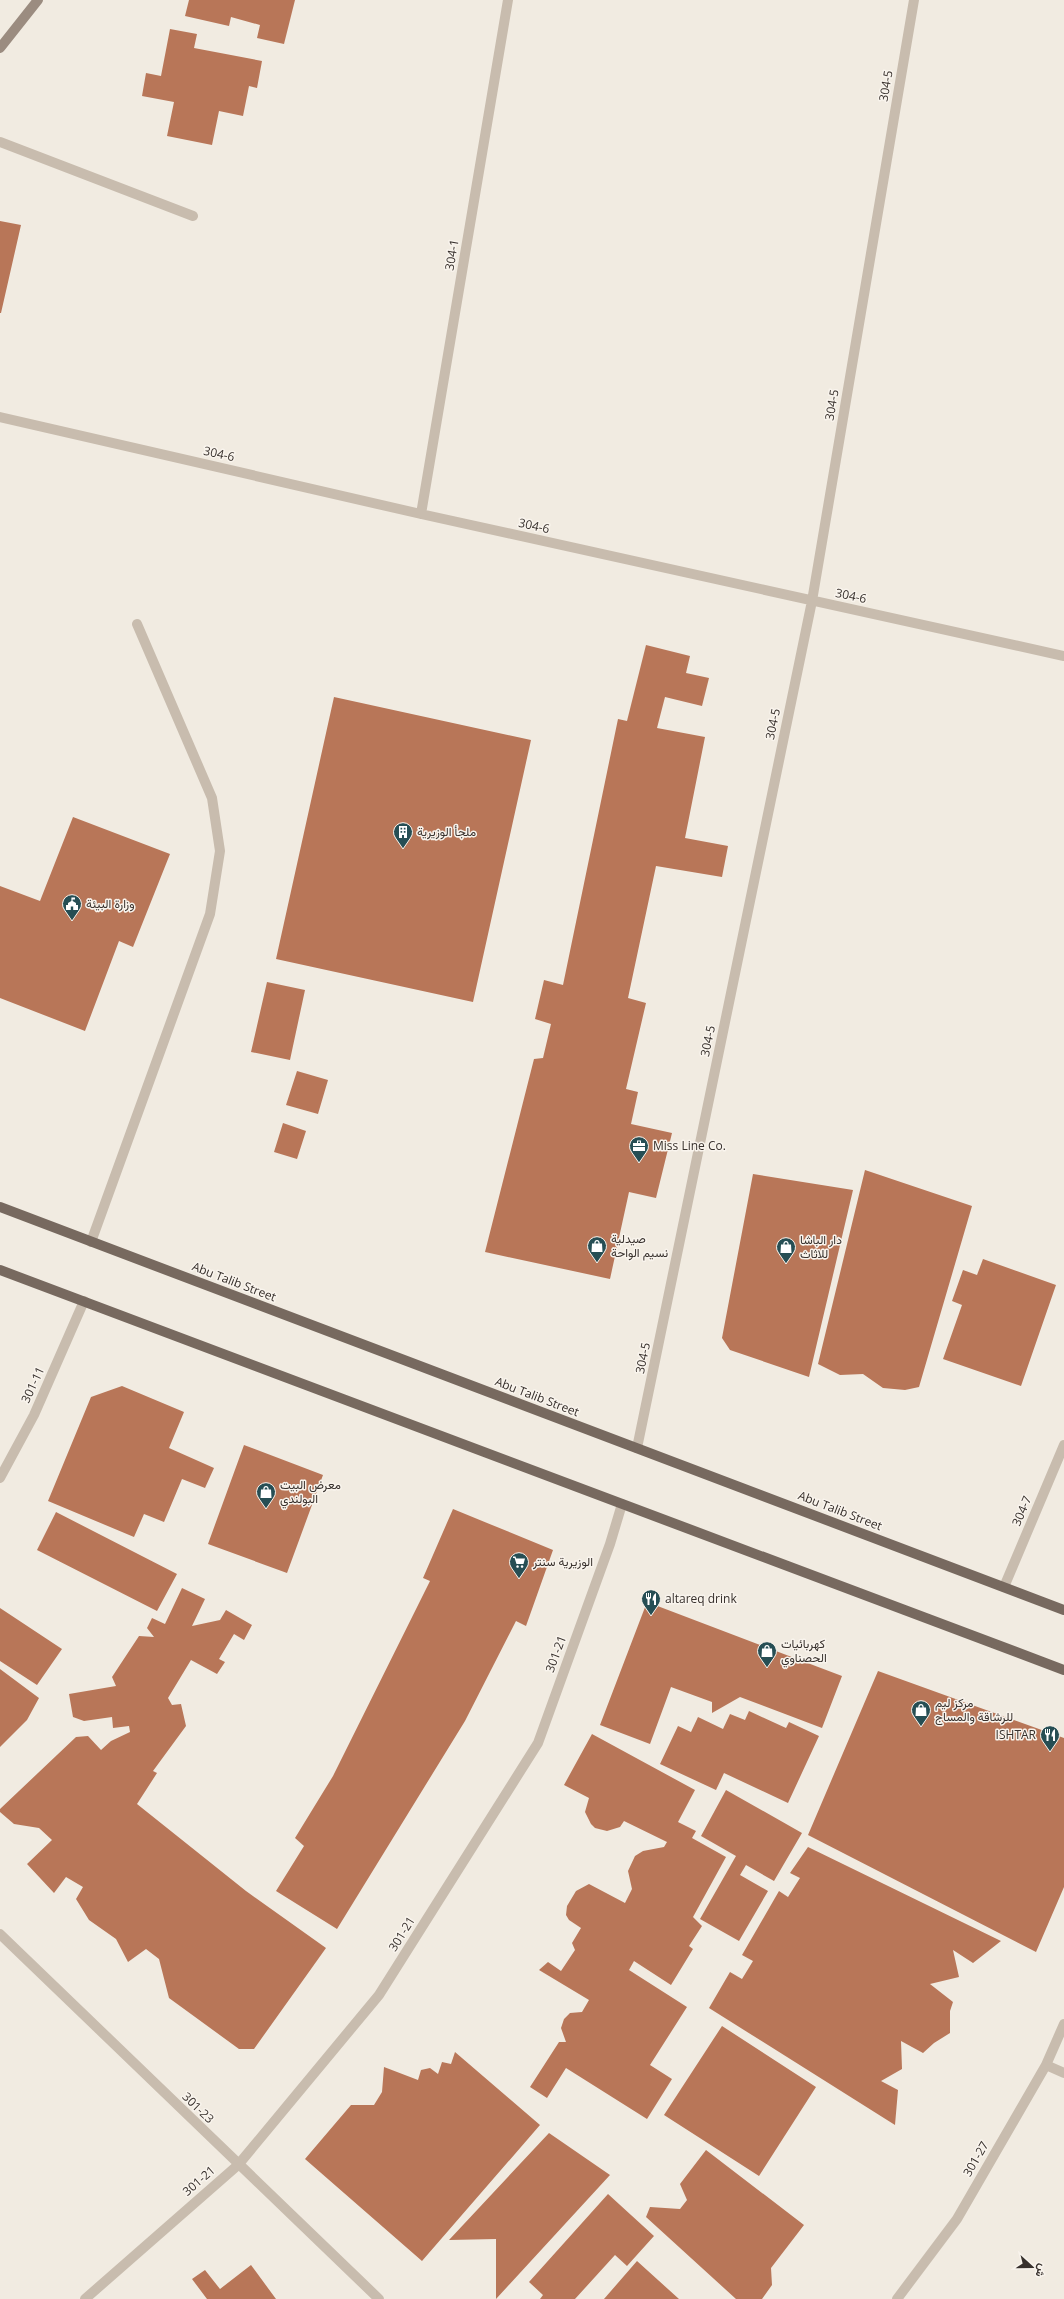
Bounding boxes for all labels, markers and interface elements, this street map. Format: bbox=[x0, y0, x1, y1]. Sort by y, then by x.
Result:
street label: 304-5 bbox=[874, 69, 897, 103]
street label: 304-1 bbox=[440, 238, 463, 272]
street label: 304-5 bbox=[820, 388, 843, 422]
street label: 304-6 bbox=[202, 442, 236, 465]
street label: 304-6 bbox=[517, 514, 551, 537]
street label: 304-6 bbox=[834, 584, 868, 607]
street label: 304-5 bbox=[761, 707, 784, 741]
building icon: ملجأ الوزيرية bbox=[392, 821, 414, 849]
place label: ملجأ الوزيرية bbox=[417, 823, 476, 840]
public building icon: وزارة البيئة bbox=[61, 893, 83, 921]
place label: وزارة البيئة bbox=[86, 895, 135, 912]
street label: 304-5 bbox=[696, 1024, 719, 1058]
office icon: Miss Line Co. bbox=[628, 1135, 650, 1163]
place label: Miss Line Co. bbox=[653, 1137, 726, 1154]
place label: صيدلية نسيم الواحة bbox=[611, 1230, 668, 1261]
place label: دار الباشا للاثاث bbox=[800, 1231, 842, 1262]
shop icon: صيدلية نسيم الواحة bbox=[586, 1235, 608, 1263]
shop icon: دار الباشا للاثاث bbox=[775, 1236, 797, 1264]
street label: Abu Talib Street bbox=[190, 1258, 279, 1305]
street label: 304-5 bbox=[631, 1341, 654, 1375]
street label: 301-11 bbox=[17, 1364, 48, 1406]
street label: Abu Talib Street bbox=[493, 1373, 582, 1420]
place label: معرض البيت البولندي bbox=[280, 1476, 341, 1509]
shop icon: معرض البيت البولندي bbox=[255, 1481, 277, 1509]
street label: Abu Talib Street bbox=[796, 1487, 885, 1534]
street label: 304-7 bbox=[1008, 1493, 1036, 1529]
supermarket icon: الوزيرية سنتر bbox=[508, 1551, 530, 1579]
place label: الوزيرية سنتر bbox=[532, 1553, 593, 1570]
restaurant icon: altareq drink bbox=[640, 1588, 662, 1616]
place label: altareq drink bbox=[665, 1590, 737, 1607]
street label: 301-21 bbox=[541, 1633, 570, 1675]
place label: كهربائيات الحصناوي bbox=[781, 1635, 827, 1668]
shop icon: كهربائيات الحصناوي bbox=[756, 1640, 778, 1668]
place label: مركز ليم للرشاقة والمساج bbox=[935, 1694, 1013, 1726]
shop icon: مركز ليم للرشاقة والمساج bbox=[910, 1699, 932, 1727]
restaurant icon: ISHTAR bbox=[1039, 1724, 1061, 1752]
place label: ISHTAR bbox=[996, 1726, 1037, 1743]
street label: 301-21 bbox=[384, 1913, 419, 1954]
street label: 301-23 bbox=[179, 2088, 218, 2127]
street label: 301-27 bbox=[959, 2138, 993, 2180]
street label: 301-21 bbox=[179, 2162, 219, 2200]
north arrow bbox=[1012, 2247, 1052, 2287]
text: ش bbox=[1032, 2262, 1051, 2280]

